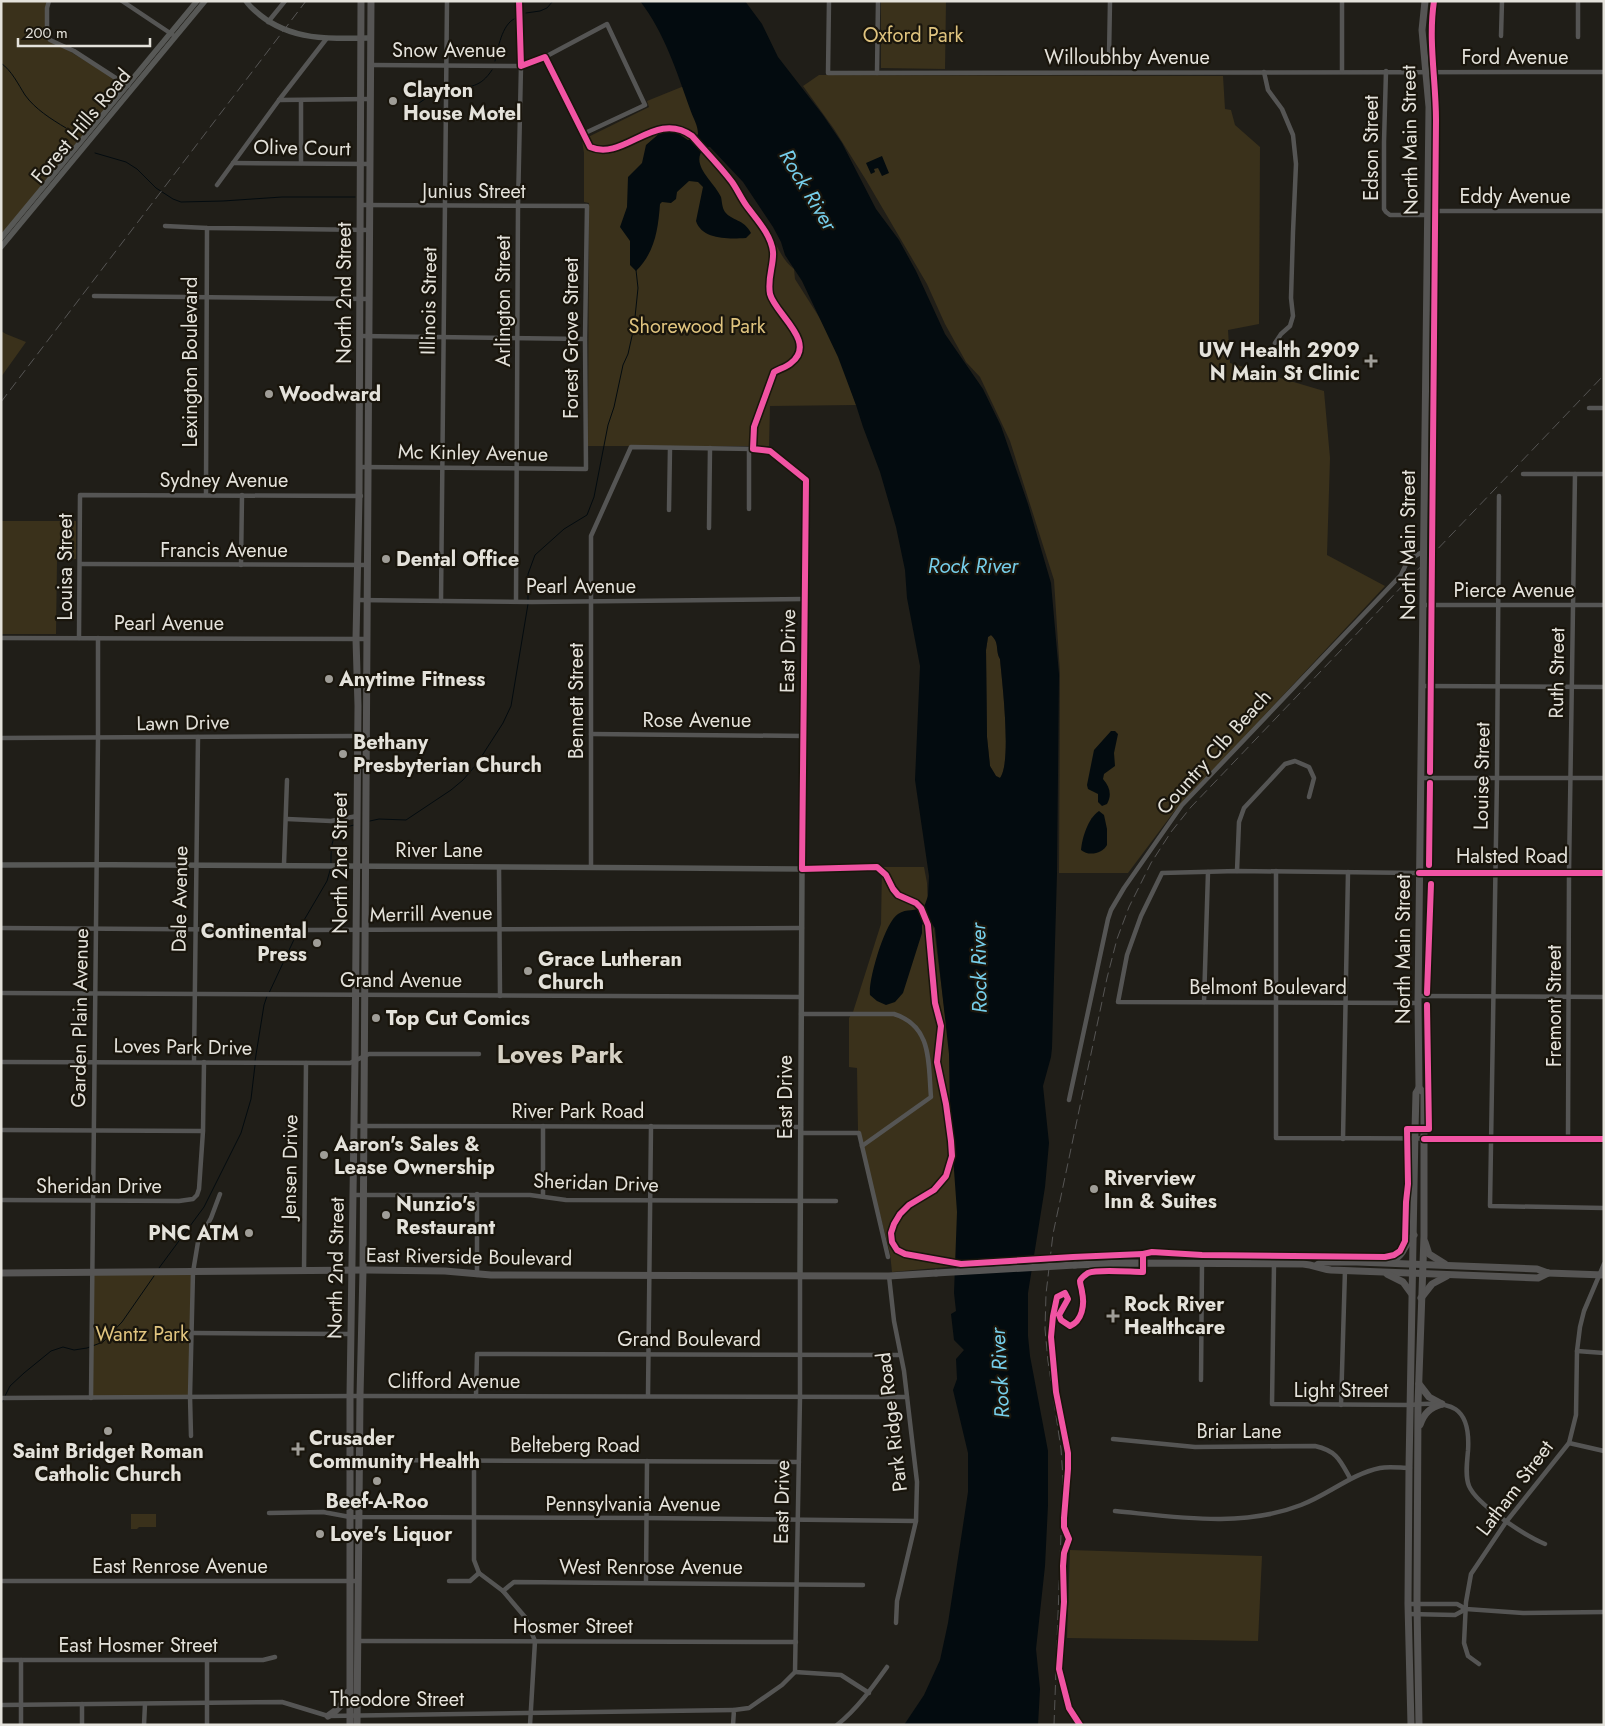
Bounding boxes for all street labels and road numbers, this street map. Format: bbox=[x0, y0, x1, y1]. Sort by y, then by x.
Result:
street label: Snow Avenue bbox=[392, 36, 506, 65]
street label: Willoubhby Avenue bbox=[1044, 43, 1210, 72]
street label: Ford Avenue bbox=[1462, 43, 1568, 72]
street label: Forest Hills Road bbox=[24, 62, 138, 190]
street label: North Main Street bbox=[1394, 65, 1426, 215]
street label: Edson Street bbox=[1357, 95, 1386, 201]
street label: Olive Court bbox=[253, 133, 351, 163]
street label: Junius Street bbox=[419, 177, 526, 206]
street label: Eddy Avenue bbox=[1460, 182, 1570, 211]
street label: North 2nd Street bbox=[330, 222, 359, 364]
street label: Arlington Street bbox=[489, 235, 518, 367]
street label: Illinois Street bbox=[414, 247, 444, 355]
street label: Forest Grove Street bbox=[557, 257, 586, 419]
street label: Lexington Boulevard bbox=[176, 277, 205, 447]
street label: Mc Kinley Avenue bbox=[398, 437, 548, 469]
street label: Sydney Avenue bbox=[160, 466, 288, 495]
street label: North Main Street bbox=[1394, 470, 1423, 620]
street label: Louisa Street bbox=[51, 513, 80, 621]
street label: Francis Avenue bbox=[160, 536, 288, 565]
street label: Pearl Avenue bbox=[526, 572, 636, 601]
street label: Pierce Avenue bbox=[1453, 576, 1575, 605]
street label: Pearl Avenue bbox=[114, 609, 224, 638]
street label: East Drive bbox=[773, 609, 803, 693]
street label: Ruth Street bbox=[1542, 627, 1572, 719]
street label: Bennett Street bbox=[562, 643, 591, 759]
street label: Country Clb Beach bbox=[1150, 683, 1278, 821]
street label: Rose Avenue bbox=[643, 706, 751, 735]
street label: Lawn Drive bbox=[136, 708, 230, 738]
street label: Louise Street bbox=[1467, 722, 1497, 830]
street label: North 2nd Street bbox=[326, 792, 355, 934]
street label: River Lane bbox=[395, 836, 483, 865]
street label: Halsted Road bbox=[1456, 842, 1568, 871]
street label: Dale Avenue bbox=[165, 846, 195, 952]
street label: North Main Street bbox=[1389, 874, 1418, 1024]
street label: Merrill Avenue bbox=[369, 898, 493, 930]
street label: Garden Plain Avenue bbox=[64, 928, 96, 1108]
street label: Fremont Street bbox=[1540, 945, 1569, 1067]
street label: Grand Avenue bbox=[340, 966, 462, 995]
street label: Belmont Boulevard bbox=[1189, 973, 1347, 1002]
street label: Loves Park Drive bbox=[113, 1031, 253, 1063]
street label: East Drive bbox=[771, 1055, 800, 1139]
street label: River Park Road bbox=[512, 1097, 644, 1126]
street label: Jensen Drive bbox=[275, 1114, 305, 1223]
street label: Sheridan Drive bbox=[533, 1166, 659, 1200]
street label: Sheridan Drive bbox=[36, 1172, 162, 1201]
street label: North 2nd Street bbox=[320, 1197, 352, 1339]
street label: East Riverside Boulevard bbox=[366, 1241, 572, 1273]
street label: Grand Boulevard bbox=[617, 1325, 761, 1354]
street label: Park Ridge Road bbox=[869, 1351, 915, 1493]
street label: Clifford Avenue bbox=[388, 1367, 520, 1396]
street label: Light Street bbox=[1294, 1376, 1389, 1405]
street label: Briar Lane bbox=[1196, 1417, 1282, 1446]
street label: Belteberg Road bbox=[510, 1431, 640, 1460]
street label: Latham Street bbox=[1469, 1434, 1561, 1542]
street label: East Drive bbox=[767, 1460, 797, 1544]
street label: Pennsylvania Avenue bbox=[545, 1490, 721, 1519]
street label: East Renrose Avenue bbox=[92, 1552, 268, 1581]
street label: West Renrose Avenue bbox=[559, 1553, 743, 1582]
street label: Hosmer Street bbox=[513, 1612, 633, 1641]
street label: East Hosmer Street bbox=[58, 1631, 218, 1660]
street label: Theodore Street bbox=[330, 1685, 464, 1714]

